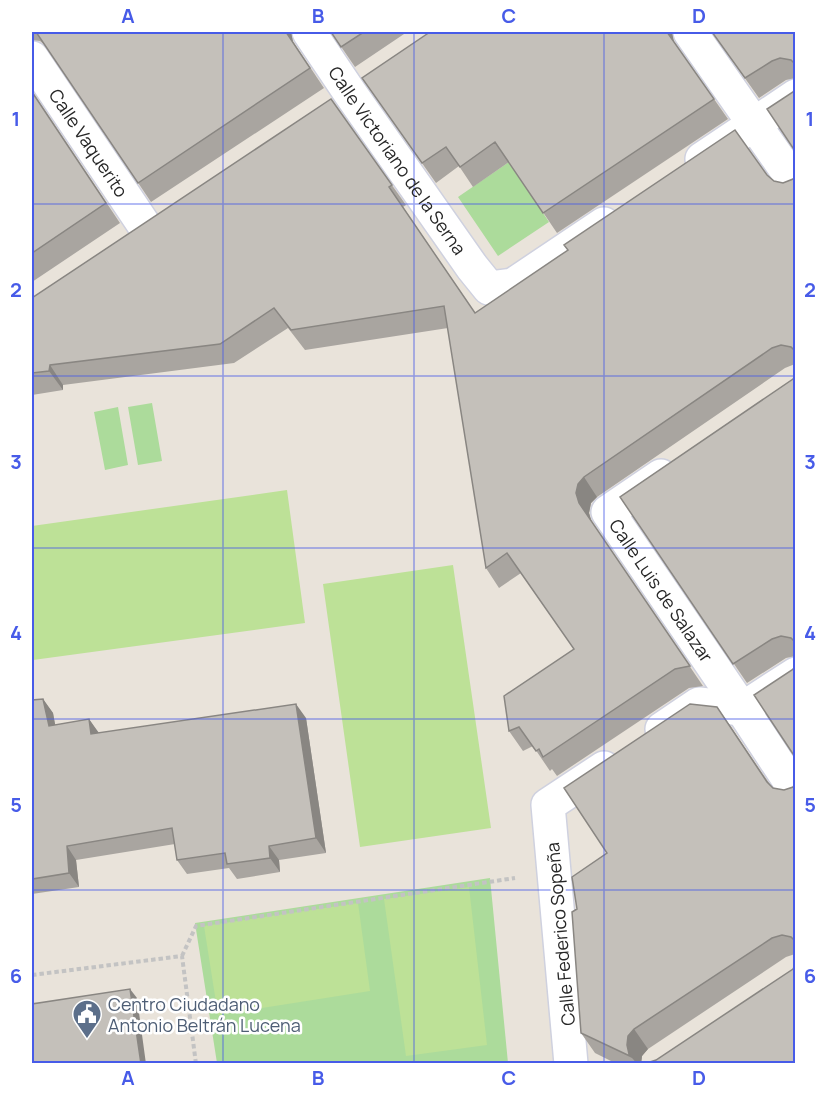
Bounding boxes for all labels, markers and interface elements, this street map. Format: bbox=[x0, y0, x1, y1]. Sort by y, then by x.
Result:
text: A bbox=[121, 2, 135, 29]
text: B bbox=[312, 2, 325, 29]
text: C bbox=[502, 2, 516, 29]
text: D bbox=[692, 2, 706, 29]
street label: Calle Victoriano de la Serna bbox=[323, 62, 472, 259]
street label: Calle Vaquerito bbox=[44, 84, 134, 202]
text: 1 bbox=[12, 105, 20, 132]
text: 1 bbox=[806, 105, 814, 132]
text: 2 bbox=[10, 276, 22, 303]
text: 2 bbox=[804, 276, 816, 303]
text: 3 bbox=[10, 448, 22, 475]
text: 3 bbox=[804, 448, 816, 475]
street label: Calle Luis de Salazar bbox=[604, 514, 719, 667]
text: 4 bbox=[10, 619, 22, 646]
text: 4 bbox=[804, 619, 816, 646]
text: 5 bbox=[10, 791, 22, 818]
text: 5 bbox=[804, 791, 816, 818]
street label: Calle Federico Sopeña bbox=[540, 841, 580, 1027]
text: 6 bbox=[10, 962, 22, 989]
text: 6 bbox=[804, 962, 816, 989]
place label: Centro Ciudadano Antonio Beltrán Lucena bbox=[108, 992, 301, 1037]
public building icon: Centro Ciudadano Antonio Beltrán Lucena bbox=[71, 998, 103, 1040]
text: A bbox=[121, 1064, 135, 1091]
text: B bbox=[312, 1064, 325, 1091]
text: C bbox=[502, 1064, 516, 1091]
text: D bbox=[692, 1064, 706, 1091]

